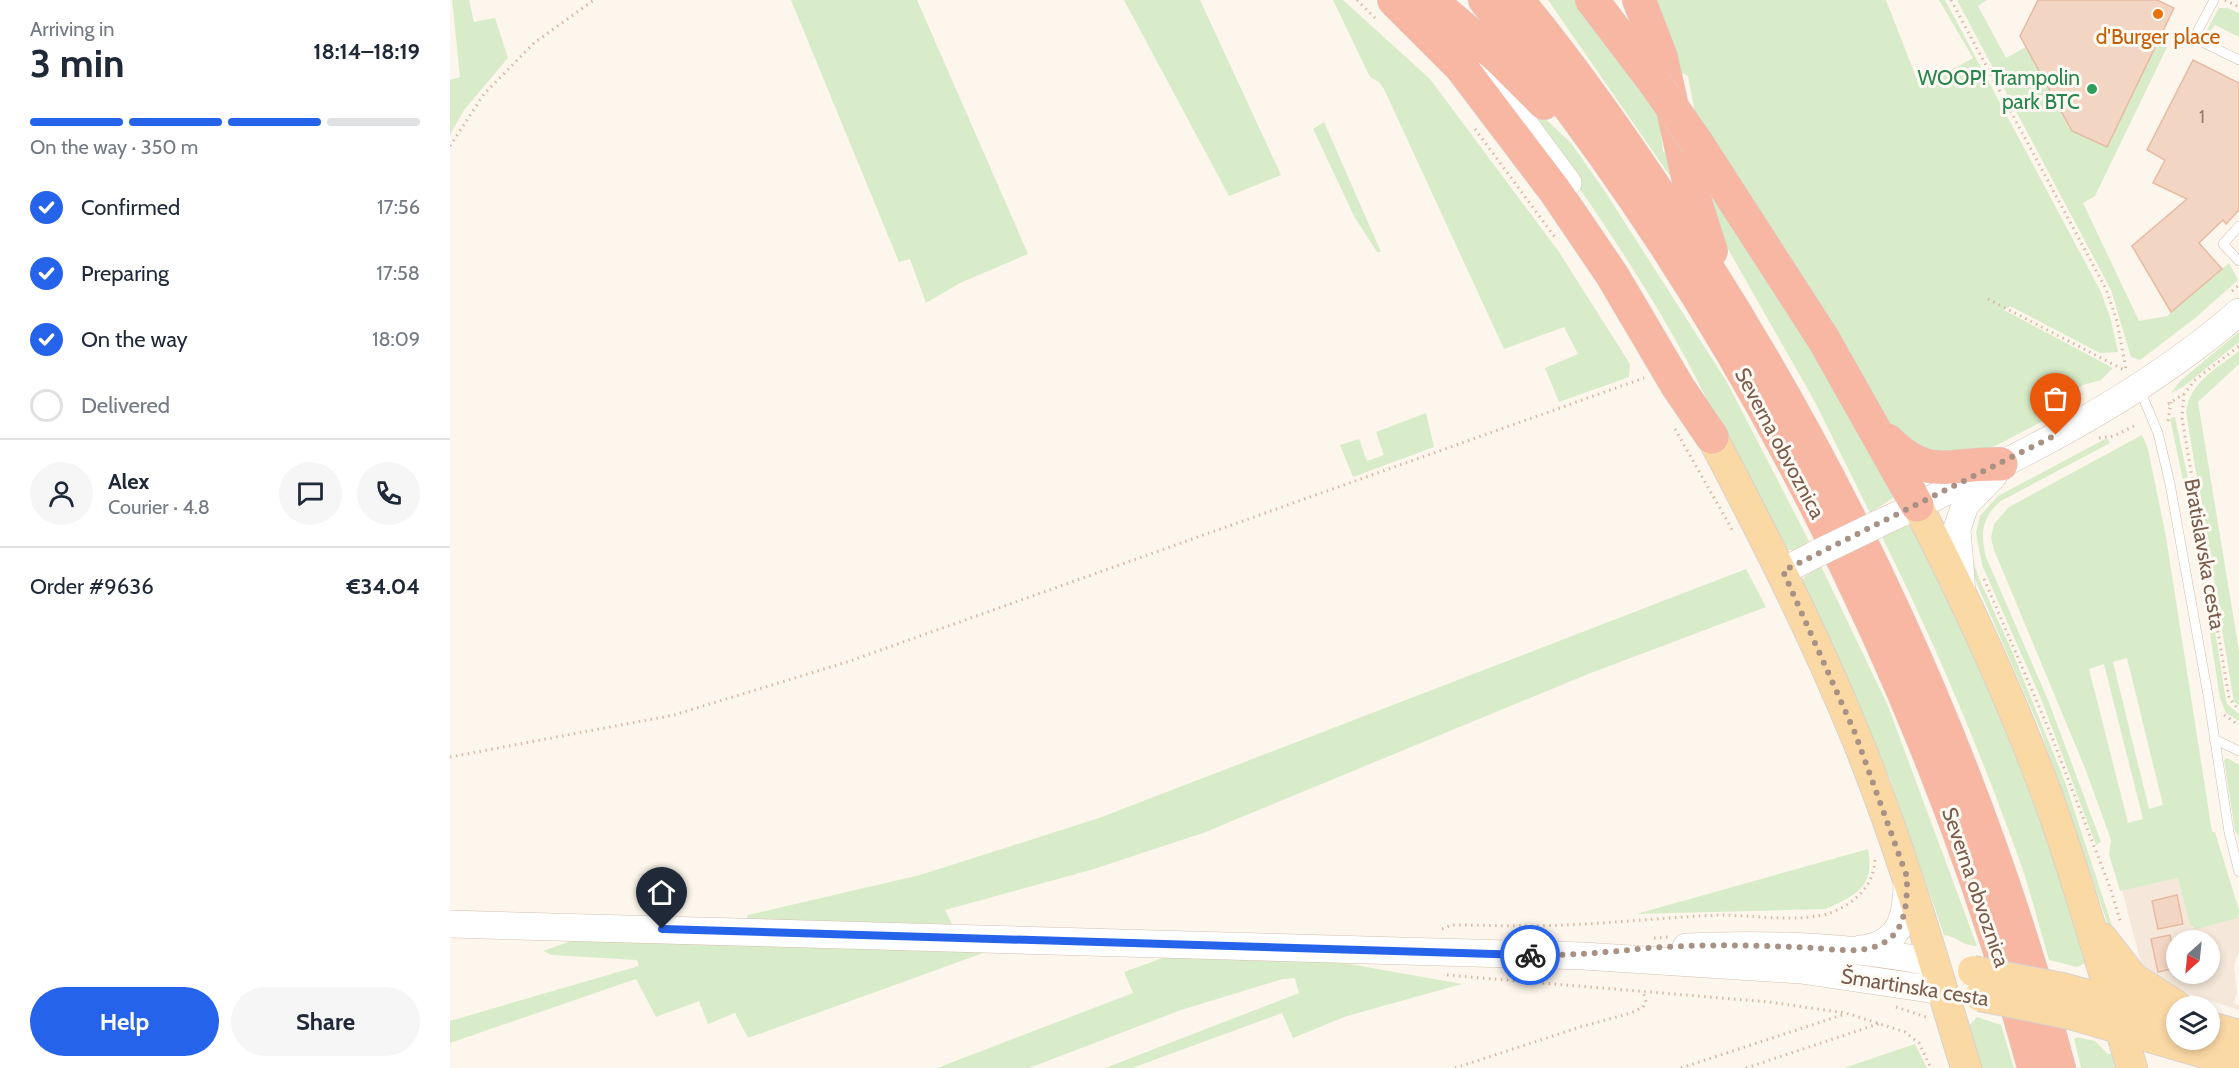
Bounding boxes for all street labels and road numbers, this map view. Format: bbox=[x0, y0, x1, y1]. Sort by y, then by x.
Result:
street label: Severna obvoznica bbox=[1730, 363, 1830, 523]
street label: Bratislavska cesta bbox=[2179, 477, 2231, 631]
street label: Severna obvoznica bbox=[1937, 804, 2015, 970]
street label: Šmartinska cesta bbox=[1839, 963, 1991, 1011]

